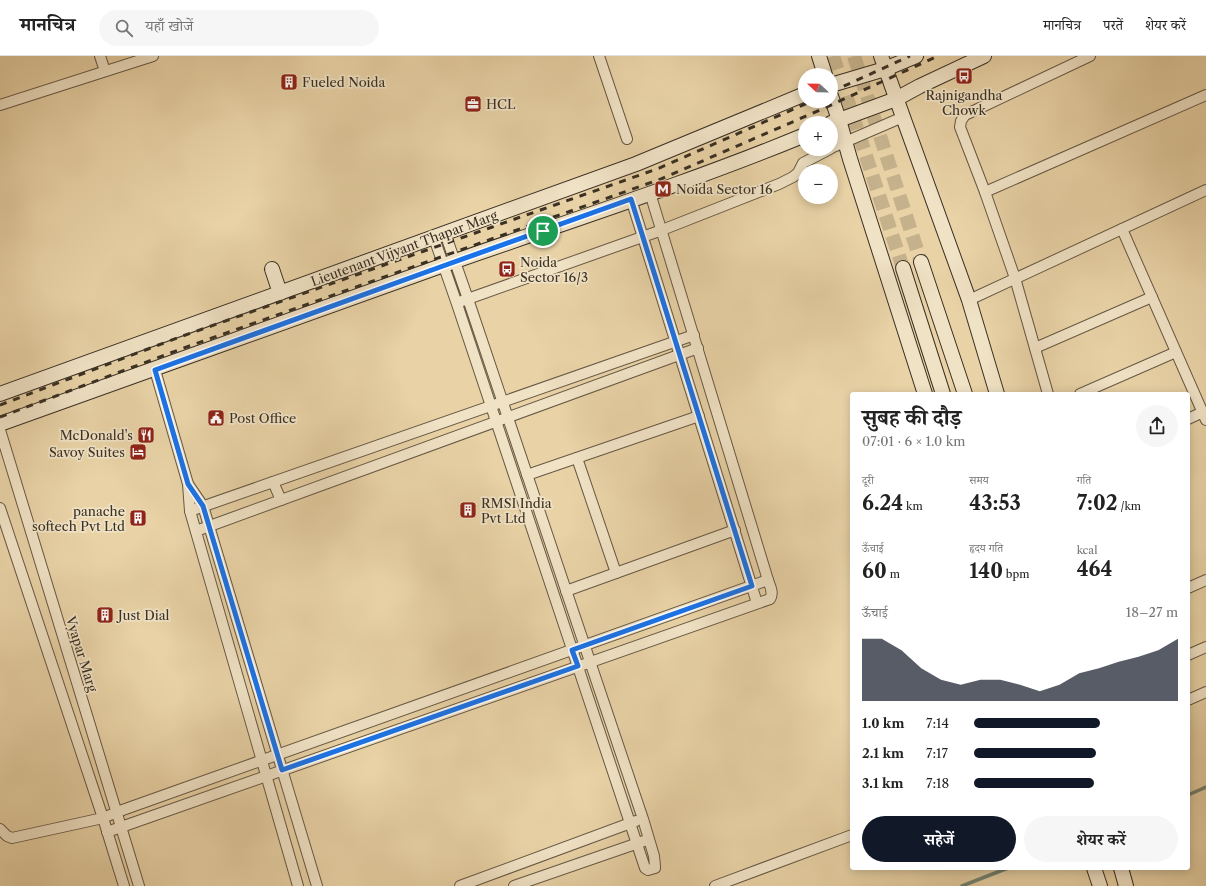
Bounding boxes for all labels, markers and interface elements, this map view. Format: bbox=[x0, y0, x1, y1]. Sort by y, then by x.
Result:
search box bbox=[99, 10, 379, 46]
text: मानचित्र bbox=[20, 13, 75, 36]
text: यहाँ खोजें bbox=[145, 16, 193, 35]
text: मानचित्र bbox=[1043, 16, 1081, 34]
text: परतें bbox=[1103, 16, 1123, 34]
text: शेयर करें bbox=[1145, 16, 1186, 34]
icon: search bbox=[113, 17, 135, 39]
bus stop icon: Rajnigandha Chowk bbox=[954, 66, 974, 86]
north arrow bbox=[798, 68, 838, 108]
map controls bbox=[798, 68, 838, 204]
building icon: Fueled Noida bbox=[279, 72, 299, 92]
place label: Fueled Noida bbox=[302, 74, 385, 90]
place label: Rajnigandha Chowk bbox=[926, 87, 1003, 118]
office icon: HCL bbox=[463, 94, 483, 114]
place label: HCL bbox=[486, 96, 516, 112]
button: + bbox=[798, 116, 838, 156]
button: − bbox=[798, 164, 838, 204]
metro station icon: Noida Sector 16 bbox=[653, 179, 673, 199]
place label: Noida Sector 16 bbox=[676, 181, 773, 197]
street label: Lieutenant Vijyant Thapar Marg bbox=[309, 207, 500, 289]
pin bbox=[526, 214, 560, 248]
icon: arrive bbox=[532, 220, 554, 242]
place label: Noida Sector 16/3 bbox=[520, 254, 588, 285]
bus stop icon: Noida Sector 16/3 bbox=[497, 259, 517, 279]
text: सुबह की दौड़ bbox=[862, 404, 961, 431]
button: share bbox=[1136, 405, 1178, 447]
public building icon: Post Office bbox=[206, 408, 226, 428]
place label: Post Office bbox=[229, 410, 296, 426]
restaurant icon: McDonald's bbox=[136, 425, 156, 445]
place label: McDonald's bbox=[60, 427, 133, 443]
text: 07:01 · 6 × 1.0 km bbox=[862, 433, 965, 449]
hotel icon: Savoy Suites bbox=[128, 442, 148, 462]
place label: Savoy Suites bbox=[49, 444, 125, 460]
text: दूरी bbox=[862, 473, 874, 487]
text: समय bbox=[969, 473, 989, 487]
text: गति bbox=[1077, 473, 1091, 487]
text: 6.24 bbox=[862, 491, 903, 515]
text: 43:53 bbox=[969, 491, 1021, 515]
text: 7:02 bbox=[1077, 491, 1118, 515]
place label: RMSI India Pvt Ltd bbox=[481, 495, 552, 526]
text: km bbox=[903, 499, 923, 513]
text: /km bbox=[1118, 499, 1141, 513]
building icon: RMSI India Pvt Ltd bbox=[458, 500, 478, 520]
place label: panache softech Pvt Ltd bbox=[32, 503, 125, 534]
building icon: panache softech Pvt Ltd bbox=[128, 508, 148, 528]
text: ऊँचाई bbox=[862, 541, 884, 555]
text: हृदय गति bbox=[969, 541, 1003, 555]
text: kcal bbox=[1077, 543, 1097, 557]
text: 464 bbox=[1077, 557, 1112, 581]
text: 60 bbox=[862, 559, 887, 583]
text: 140 bbox=[969, 559, 1003, 583]
text: m bbox=[887, 567, 900, 581]
text: bpm bbox=[1003, 567, 1030, 581]
text: ऊँचाई bbox=[862, 604, 888, 620]
text: 18–27 m bbox=[1126, 604, 1178, 620]
building icon: Just Dial bbox=[95, 605, 115, 625]
place label: Just Dial bbox=[116, 607, 169, 623]
street label: Vyapar Marg bbox=[63, 613, 101, 694]
text: 1.0 km bbox=[862, 715, 904, 731]
text: 7:14 bbox=[926, 715, 949, 731]
text: 2.1 km bbox=[862, 745, 904, 761]
text: 7:17 bbox=[926, 745, 948, 761]
text: 3.1 km bbox=[862, 775, 904, 791]
text: 7:18 bbox=[926, 775, 949, 791]
button: सहेजें bbox=[862, 816, 1016, 862]
button: शेयर करें bbox=[1024, 816, 1178, 862]

